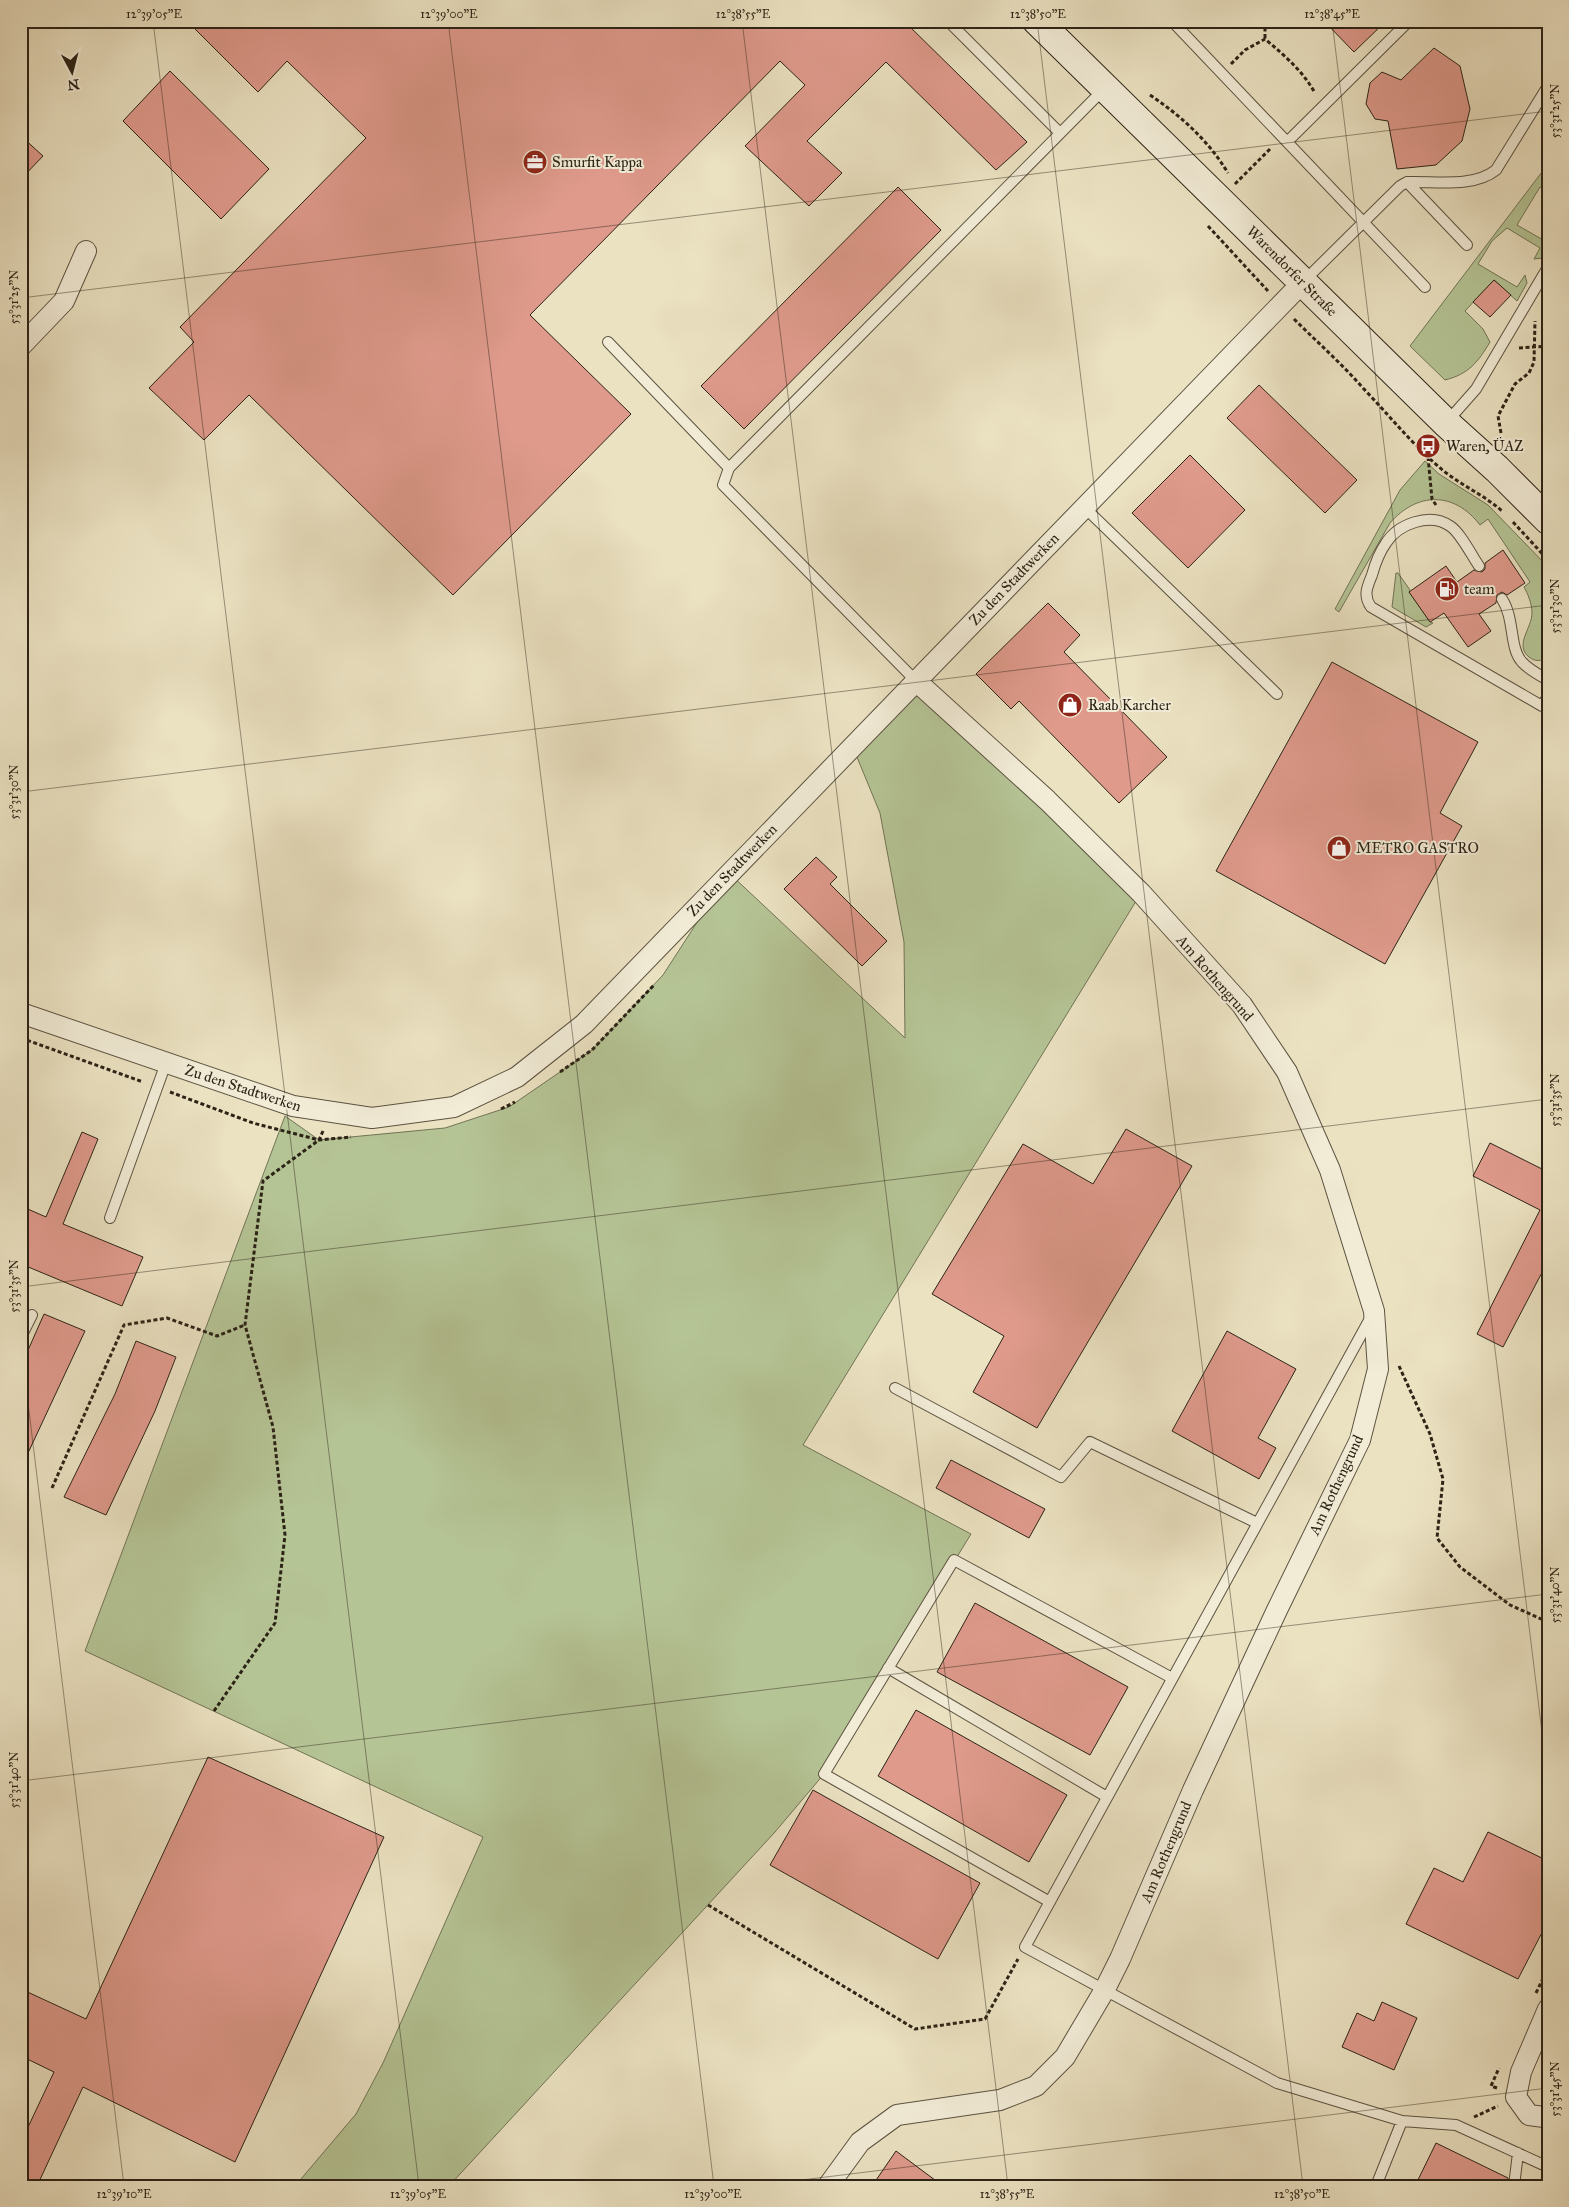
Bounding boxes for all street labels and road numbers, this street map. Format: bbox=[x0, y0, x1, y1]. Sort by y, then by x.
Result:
street label: Warendorfer Straße bbox=[1243, 222, 1341, 320]
street label: Zu den Stadtwerken bbox=[965, 529, 1063, 629]
street label: Zu den Stadtwerken bbox=[683, 820, 781, 920]
street label: Am Rothengrund bbox=[1172, 930, 1258, 1025]
street label: Zu den Stadtwerken bbox=[182, 1061, 304, 1115]
street label: Am Rothengrund bbox=[1305, 1432, 1367, 1539]
street label: Am Rothengrund bbox=[1136, 1798, 1196, 1906]

